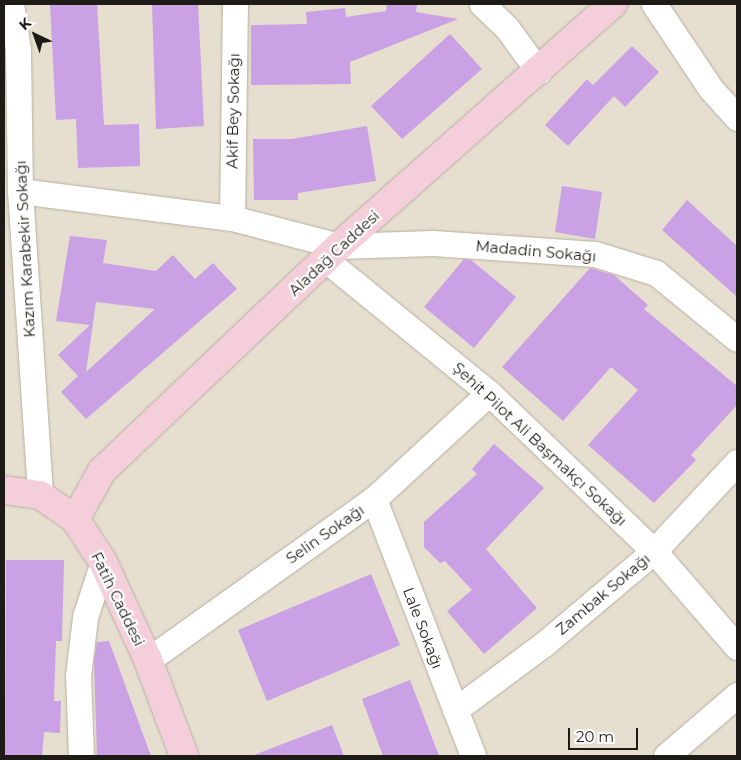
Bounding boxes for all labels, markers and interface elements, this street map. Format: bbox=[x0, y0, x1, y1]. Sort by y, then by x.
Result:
north arrow bbox=[10, 10, 60, 60]
text: K bbox=[15, 14, 35, 34]
street label: Akif Bey Sokağı bbox=[223, 53, 243, 169]
street label: Kazım Karabekir Sokağı bbox=[11, 160, 39, 338]
street label: Aladağ Caddesi bbox=[285, 207, 383, 299]
street label: Madadin Sokağı bbox=[475, 237, 597, 265]
street label: Şehit Pilot Ali Başmakçı Sokağı bbox=[449, 359, 631, 529]
street label: Selin Sokağı bbox=[283, 501, 367, 567]
street label: Fatih Caddesi bbox=[87, 549, 149, 649]
street label: Zambak Sokağı bbox=[552, 549, 654, 639]
street label: Lale Sokağı bbox=[399, 585, 447, 671]
scale bar bbox=[571, 718, 641, 750]
text: 20 m bbox=[576, 727, 614, 746]

